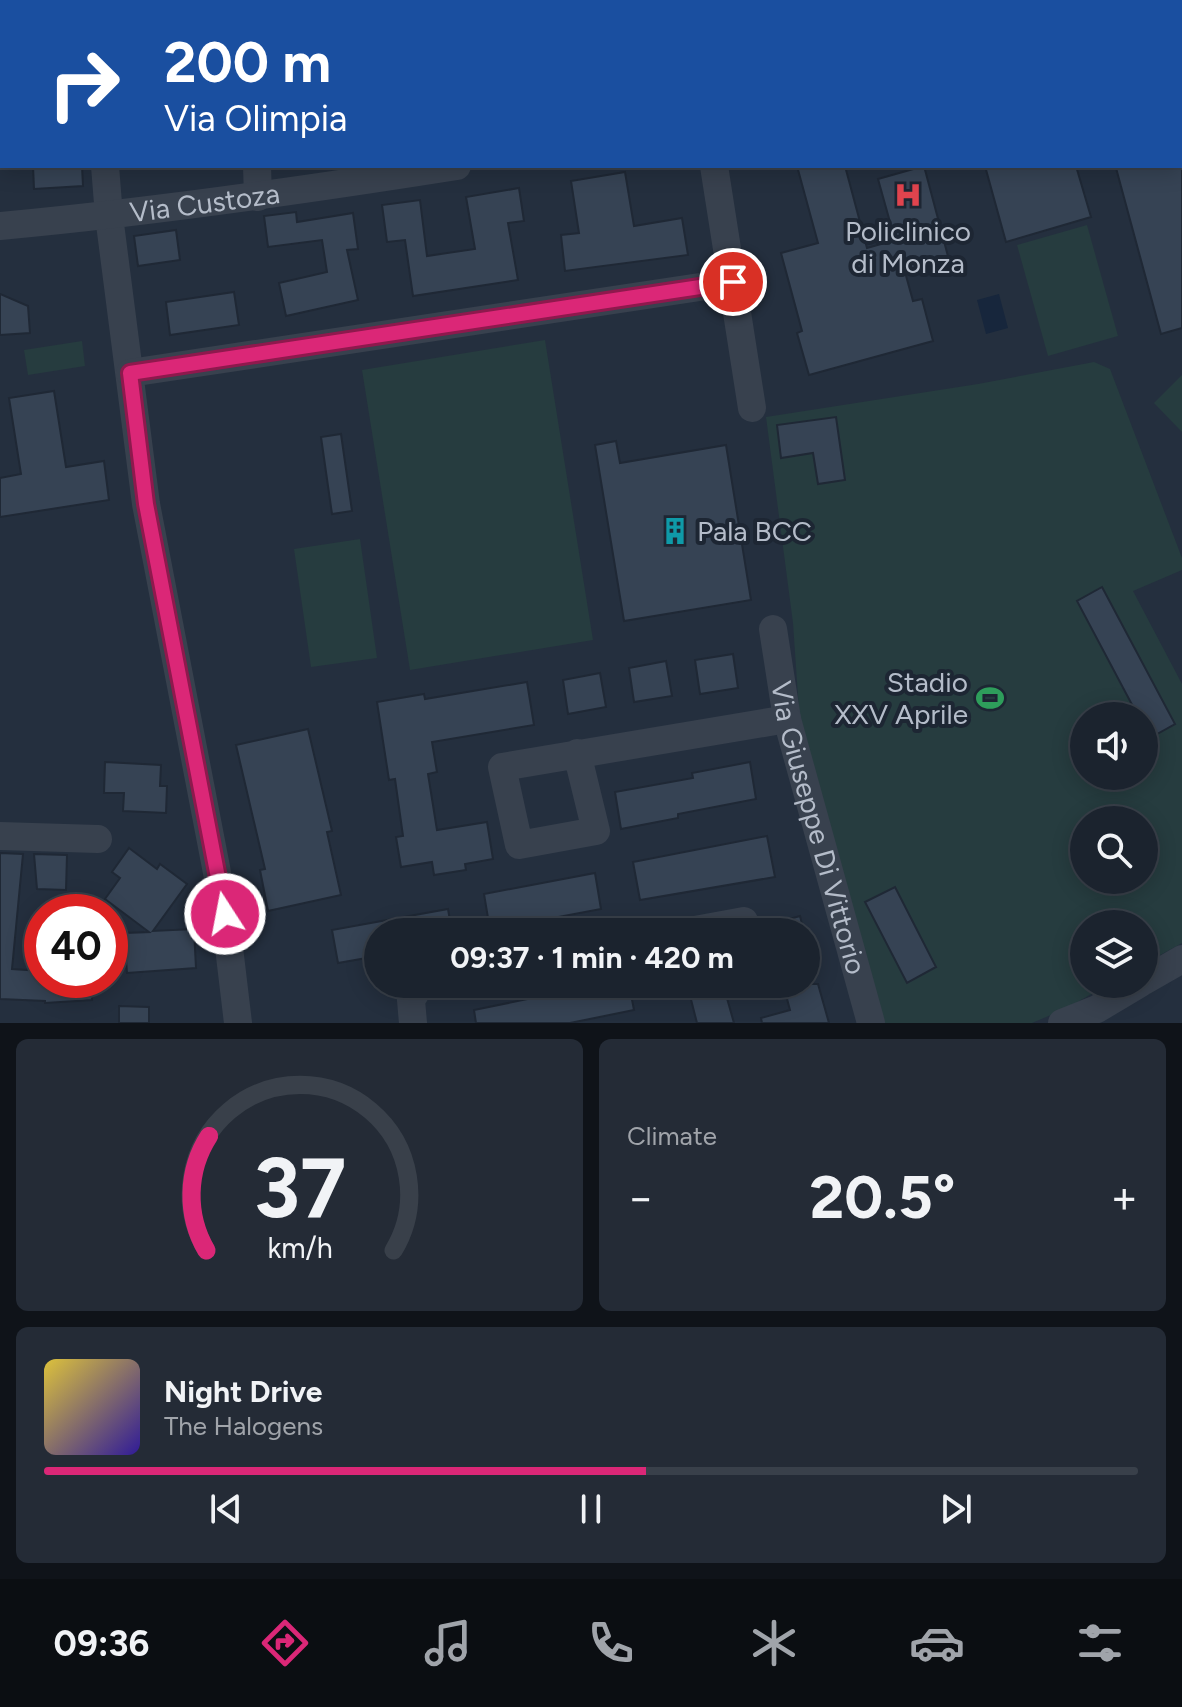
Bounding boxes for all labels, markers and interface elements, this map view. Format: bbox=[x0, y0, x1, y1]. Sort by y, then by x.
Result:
text: 200 m bbox=[164, 29, 331, 96]
icon: right bbox=[32, 32, 136, 136]
text: Via Olimpia bbox=[164, 97, 347, 140]
street label: Via Custoza bbox=[128, 176, 282, 229]
hospital icon: Policlinico di Monza bbox=[893, 180, 923, 210]
place label: Policlinico di Monza bbox=[845, 214, 971, 280]
pin bbox=[699, 248, 767, 316]
icon: arrive bbox=[711, 260, 755, 304]
place label: Pala BCC bbox=[697, 514, 812, 548]
building icon: Pala BCC bbox=[660, 516, 690, 546]
place label: Stadio XXV Aprile bbox=[834, 665, 968, 731]
street label: Via Giuseppe Di Vittorio bbox=[764, 679, 874, 978]
sports icon: Stadio XXV Aprile bbox=[975, 683, 1005, 713]
map controls bbox=[1070, 702, 1158, 998]
button: sound bbox=[1070, 702, 1158, 790]
button: search bbox=[1070, 806, 1158, 894]
position arrow bbox=[183, 872, 267, 956]
speed limit sign: 40 bbox=[24, 894, 128, 998]
button: layers bbox=[1070, 910, 1158, 998]
text: 09:37 · 1 min · 420 m bbox=[450, 939, 734, 976]
text: Climate bbox=[627, 1120, 717, 1152]
text: 37 bbox=[253, 1138, 346, 1238]
text: 20.5° bbox=[809, 1161, 956, 1233]
text: − bbox=[627, 1171, 654, 1224]
text: + bbox=[1111, 1171, 1138, 1224]
text: km/h bbox=[267, 1231, 332, 1265]
text: Night Drive bbox=[164, 1373, 322, 1410]
text: The Halogens bbox=[164, 1410, 323, 1442]
icon: previous bbox=[204, 1487, 248, 1531]
icon: pause bbox=[569, 1487, 613, 1531]
icon: next bbox=[934, 1487, 978, 1531]
icon: directions bbox=[257, 1615, 313, 1671]
icon: music bbox=[420, 1615, 476, 1671]
icon: phone bbox=[583, 1615, 639, 1671]
icon: climate bbox=[746, 1615, 802, 1671]
icon: car bbox=[909, 1615, 965, 1671]
icon: filters bbox=[1072, 1615, 1128, 1671]
text: 09:36 bbox=[54, 1622, 150, 1665]

